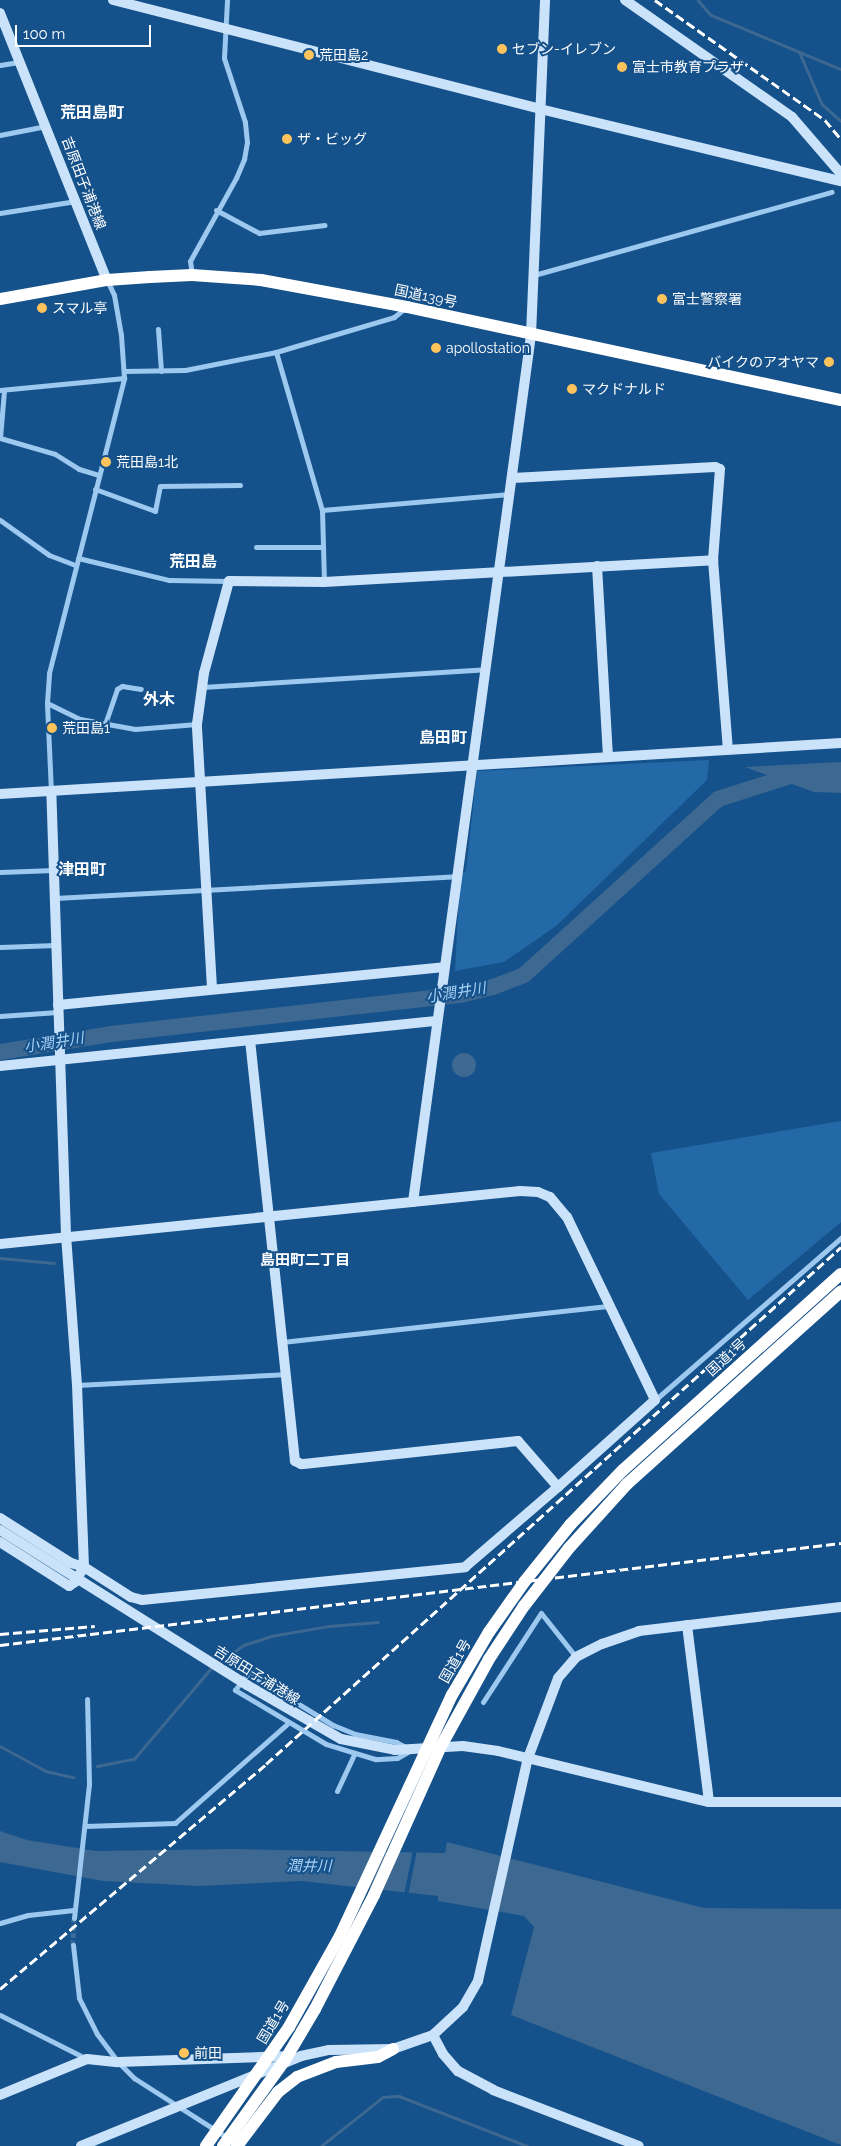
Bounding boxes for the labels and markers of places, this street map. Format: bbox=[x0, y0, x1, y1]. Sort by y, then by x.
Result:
place label: セブン-イレブン bbox=[512, 41, 616, 57]
marker: セブン-イレブン bbox=[496, 43, 508, 55]
place label: 荒田島2 bbox=[319, 47, 368, 63]
marker: 荒田島2 bbox=[303, 49, 315, 61]
place label: 富士市教育プラザ bbox=[632, 59, 744, 75]
marker: 富士市教育プラザ bbox=[616, 61, 628, 73]
place label: ザ・ビッグ bbox=[297, 131, 367, 147]
marker: ザ・ビッグ bbox=[281, 133, 293, 145]
place label: 富士警察署 bbox=[672, 291, 742, 307]
marker: 富士警察署 bbox=[656, 293, 668, 305]
place label: スマル亭 bbox=[52, 300, 108, 316]
marker: スマル亭 bbox=[36, 302, 48, 314]
place label: apollostation bbox=[446, 340, 530, 356]
marker: apollostation bbox=[430, 342, 442, 354]
place label: バイクのアオヤマ bbox=[707, 354, 819, 370]
marker: バイクのアオヤマ bbox=[823, 356, 835, 368]
place label: マクドナルド bbox=[582, 381, 666, 397]
marker: マクドナルド bbox=[566, 383, 578, 395]
place label: 荒田島1北 bbox=[116, 454, 178, 470]
marker: 荒田島1北 bbox=[100, 456, 112, 468]
place label: 荒田島1 bbox=[62, 720, 110, 736]
marker: 荒田島1 bbox=[46, 722, 58, 734]
place label: 前田 bbox=[194, 2045, 222, 2061]
marker: 前田 bbox=[178, 2047, 190, 2059]

